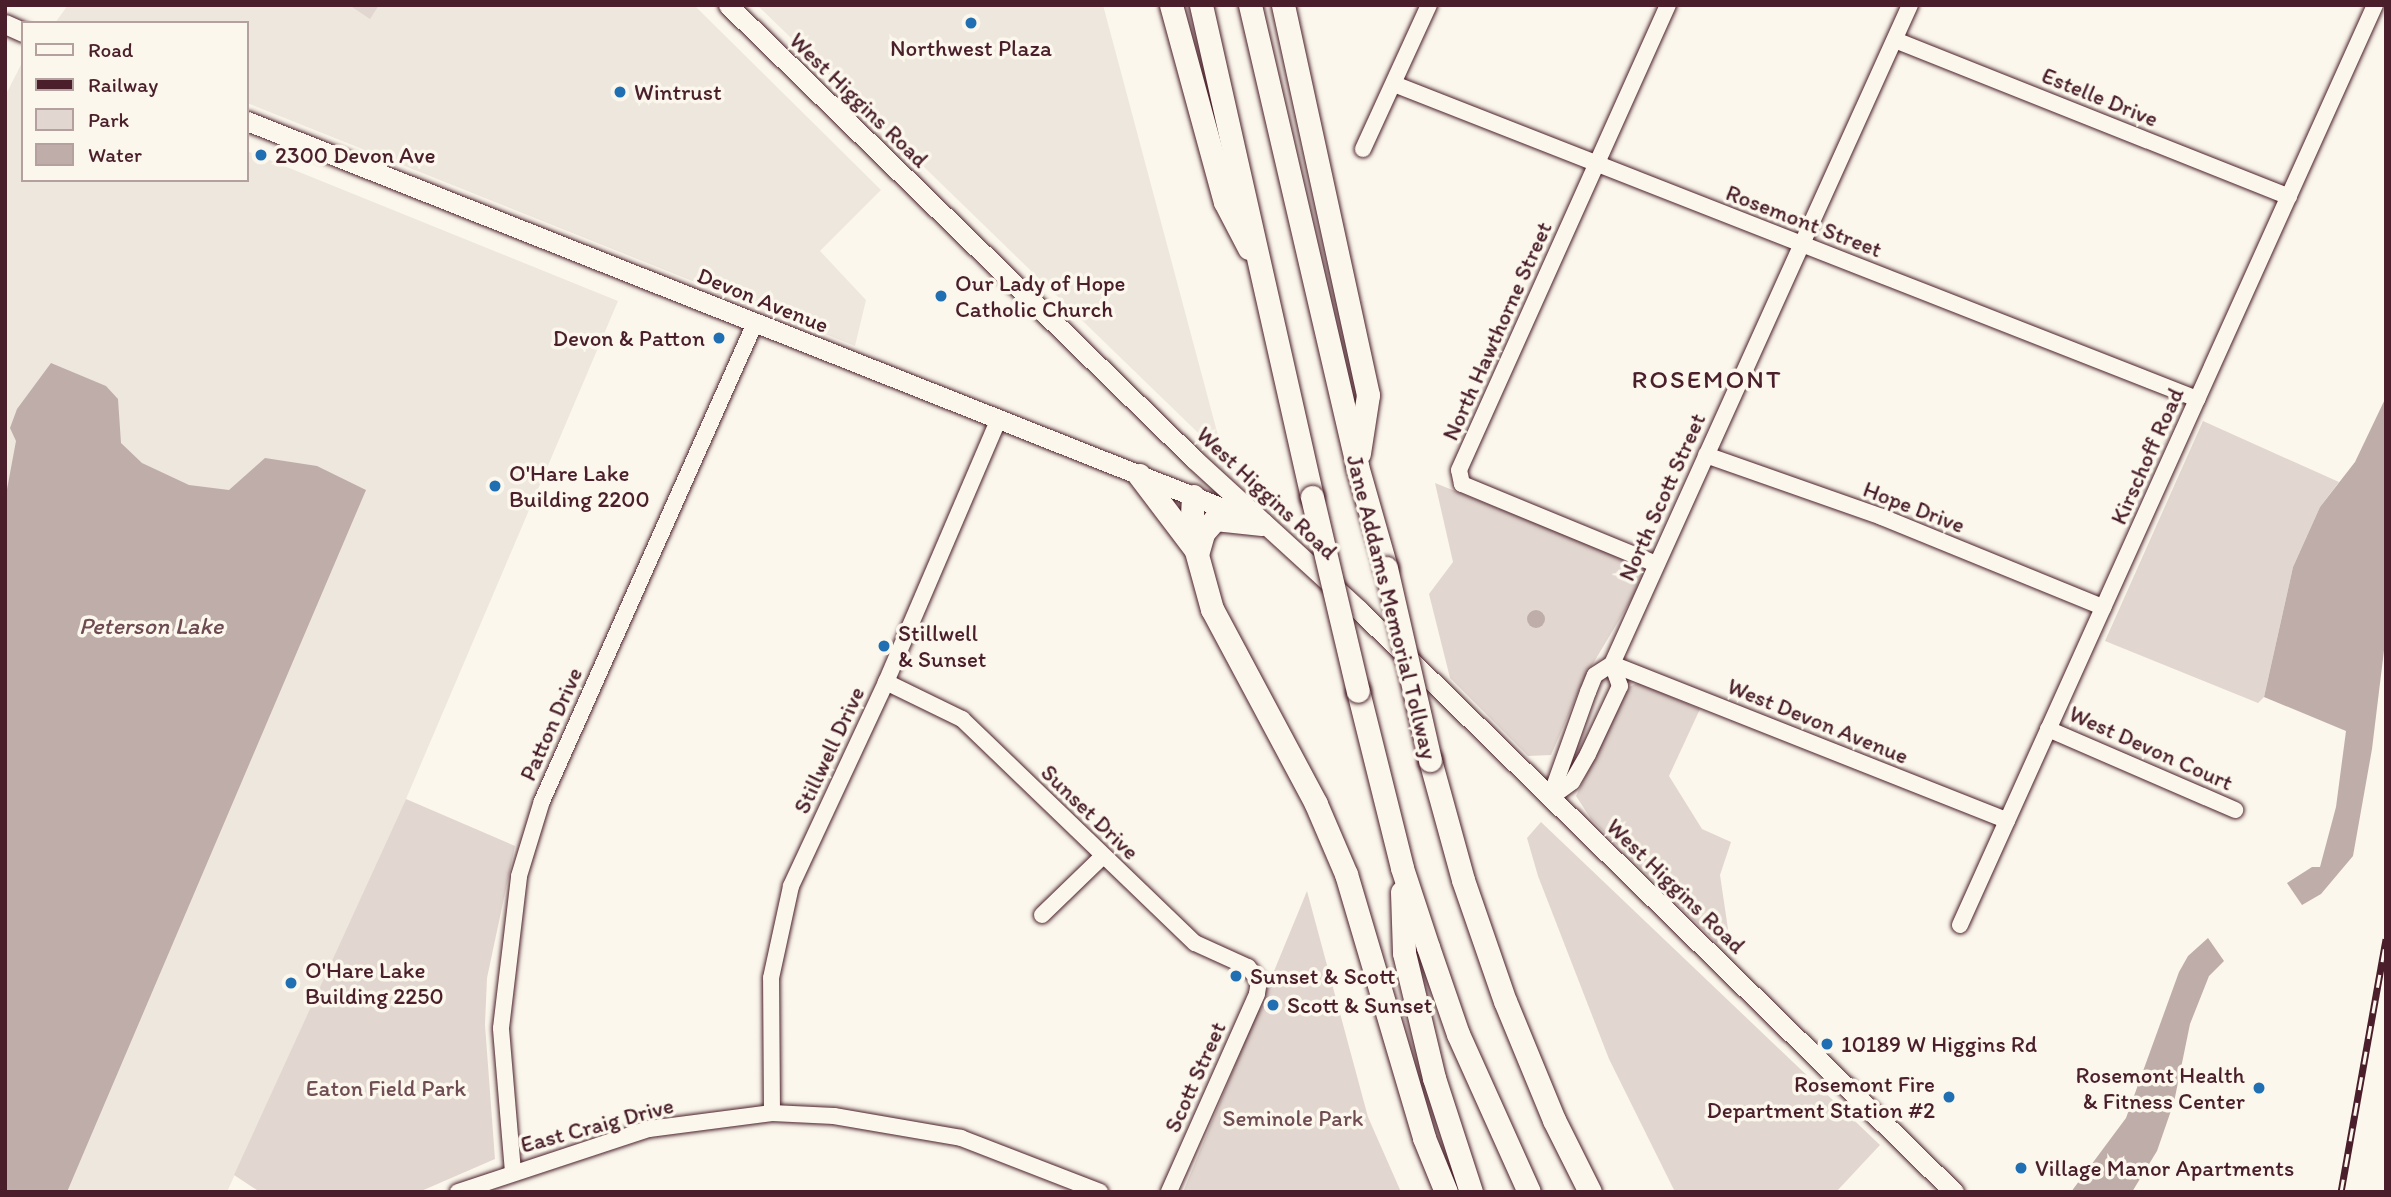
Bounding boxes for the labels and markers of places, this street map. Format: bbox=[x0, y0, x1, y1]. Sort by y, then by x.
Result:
marker: Northwest Plaza bbox=[963, 15, 979, 31]
place label: Northwest Plaza bbox=[890, 34, 1052, 62]
place label: Wintrust bbox=[634, 78, 722, 106]
marker: Wintrust bbox=[612, 84, 628, 100]
place label: 2300 Devon Ave bbox=[275, 141, 435, 169]
marker: 2300 Devon Ave bbox=[253, 147, 269, 163]
place label: Our Lady of Hope Catholic Church bbox=[955, 269, 1127, 323]
marker: Our Lady of Hope Catholic Church bbox=[933, 288, 949, 304]
place label: Devon & Patton bbox=[554, 324, 705, 352]
marker: Devon & Patton bbox=[711, 330, 727, 346]
place label: O'Hare Lake Building 2200 bbox=[509, 459, 650, 513]
marker: O'Hare Lake Building 2200 bbox=[487, 478, 503, 494]
place label: Stillwell & Sunset bbox=[898, 619, 986, 673]
marker: Stillwell & Sunset bbox=[876, 638, 892, 654]
place label: O'Hare Lake Building 2250 bbox=[305, 956, 444, 1010]
place label: Sunset & Scott bbox=[1250, 962, 1396, 990]
marker: Sunset & Scott bbox=[1228, 968, 1244, 984]
marker: O'Hare Lake Building 2250 bbox=[283, 975, 299, 991]
place label: Scott & Sunset bbox=[1287, 991, 1433, 1019]
marker: Scott & Sunset bbox=[1265, 997, 1281, 1013]
place label: 10189 W Higgins Rd bbox=[1841, 1030, 2037, 1058]
marker: 10189 W Higgins Rd bbox=[1819, 1036, 1835, 1052]
place label: Rosemont Health & Fitness Center bbox=[2076, 1061, 2245, 1115]
place label: Rosemont Fire Department Station #2 bbox=[1706, 1070, 1935, 1124]
marker: Rosemont Health & Fitness Center bbox=[2251, 1080, 2267, 1096]
marker: Rosemont Fire Department Station #2 bbox=[1941, 1089, 1957, 1105]
place label: Village Manor Apartments bbox=[2035, 1154, 2293, 1182]
marker: Village Manor Apartments bbox=[2013, 1160, 2029, 1176]

